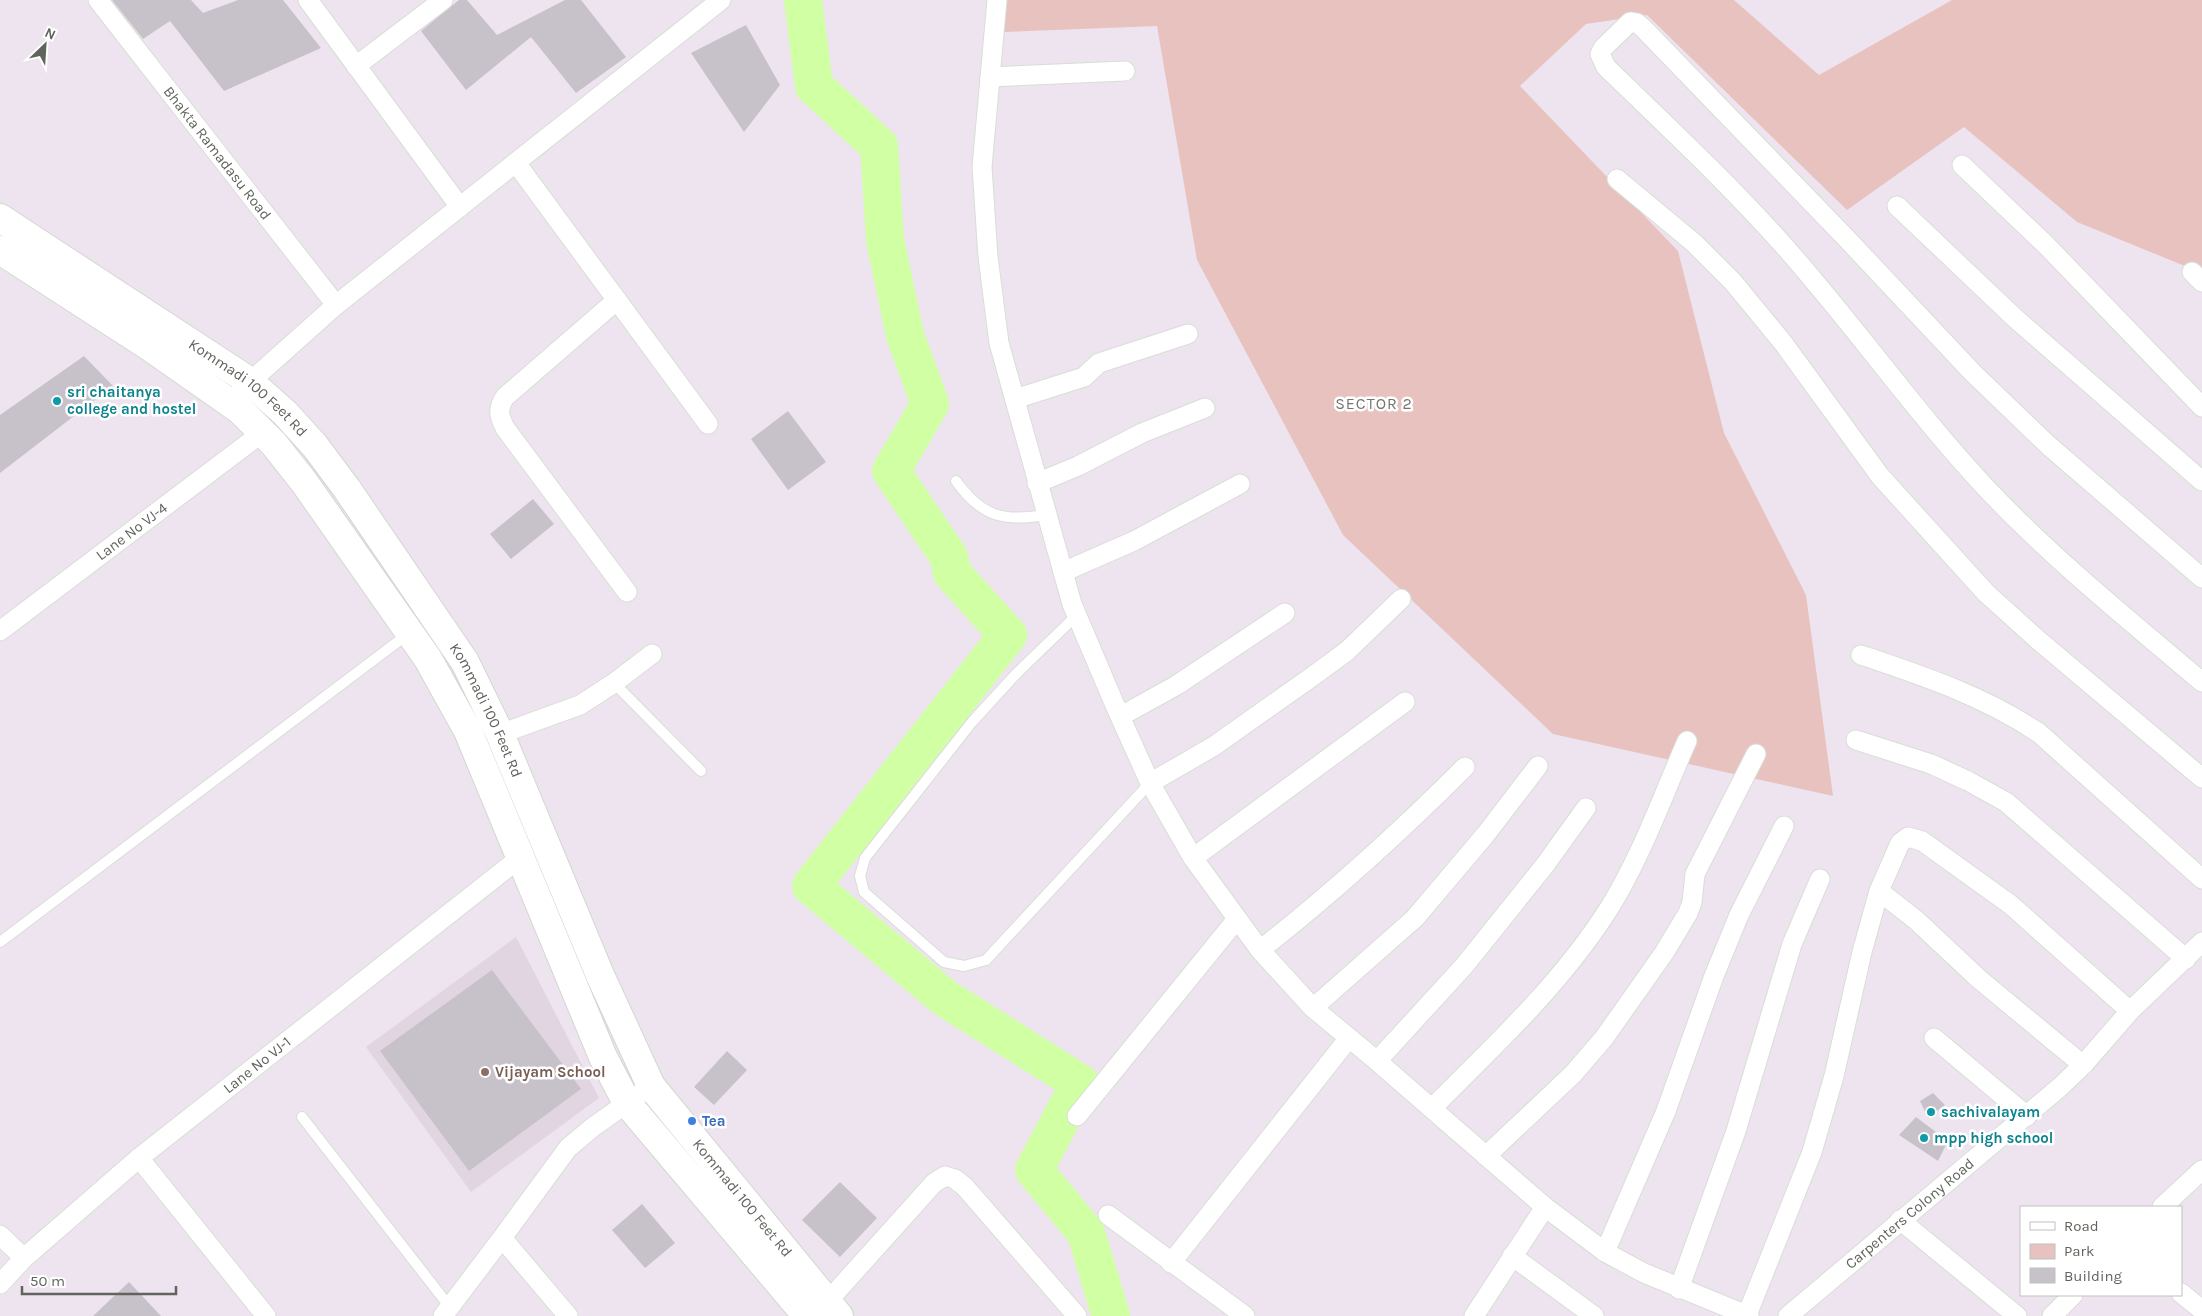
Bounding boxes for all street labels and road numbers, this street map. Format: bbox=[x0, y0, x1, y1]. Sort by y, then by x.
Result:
street label: Bhakta Ramadasu Road bbox=[160, 83, 275, 223]
street label: Kommadi 100 Feet Rd bbox=[185, 335, 311, 440]
street label: Lane No VJ-4 bbox=[92, 498, 171, 564]
street label: Kommadi 100 Feet Rd bbox=[446, 640, 526, 780]
street label: Lane No VJ-1 bbox=[219, 1033, 294, 1097]
street label: Kommadi 100 Feet Rd bbox=[689, 1135, 796, 1261]
street label: Carpenters Colony Road bbox=[1842, 1154, 1978, 1273]

